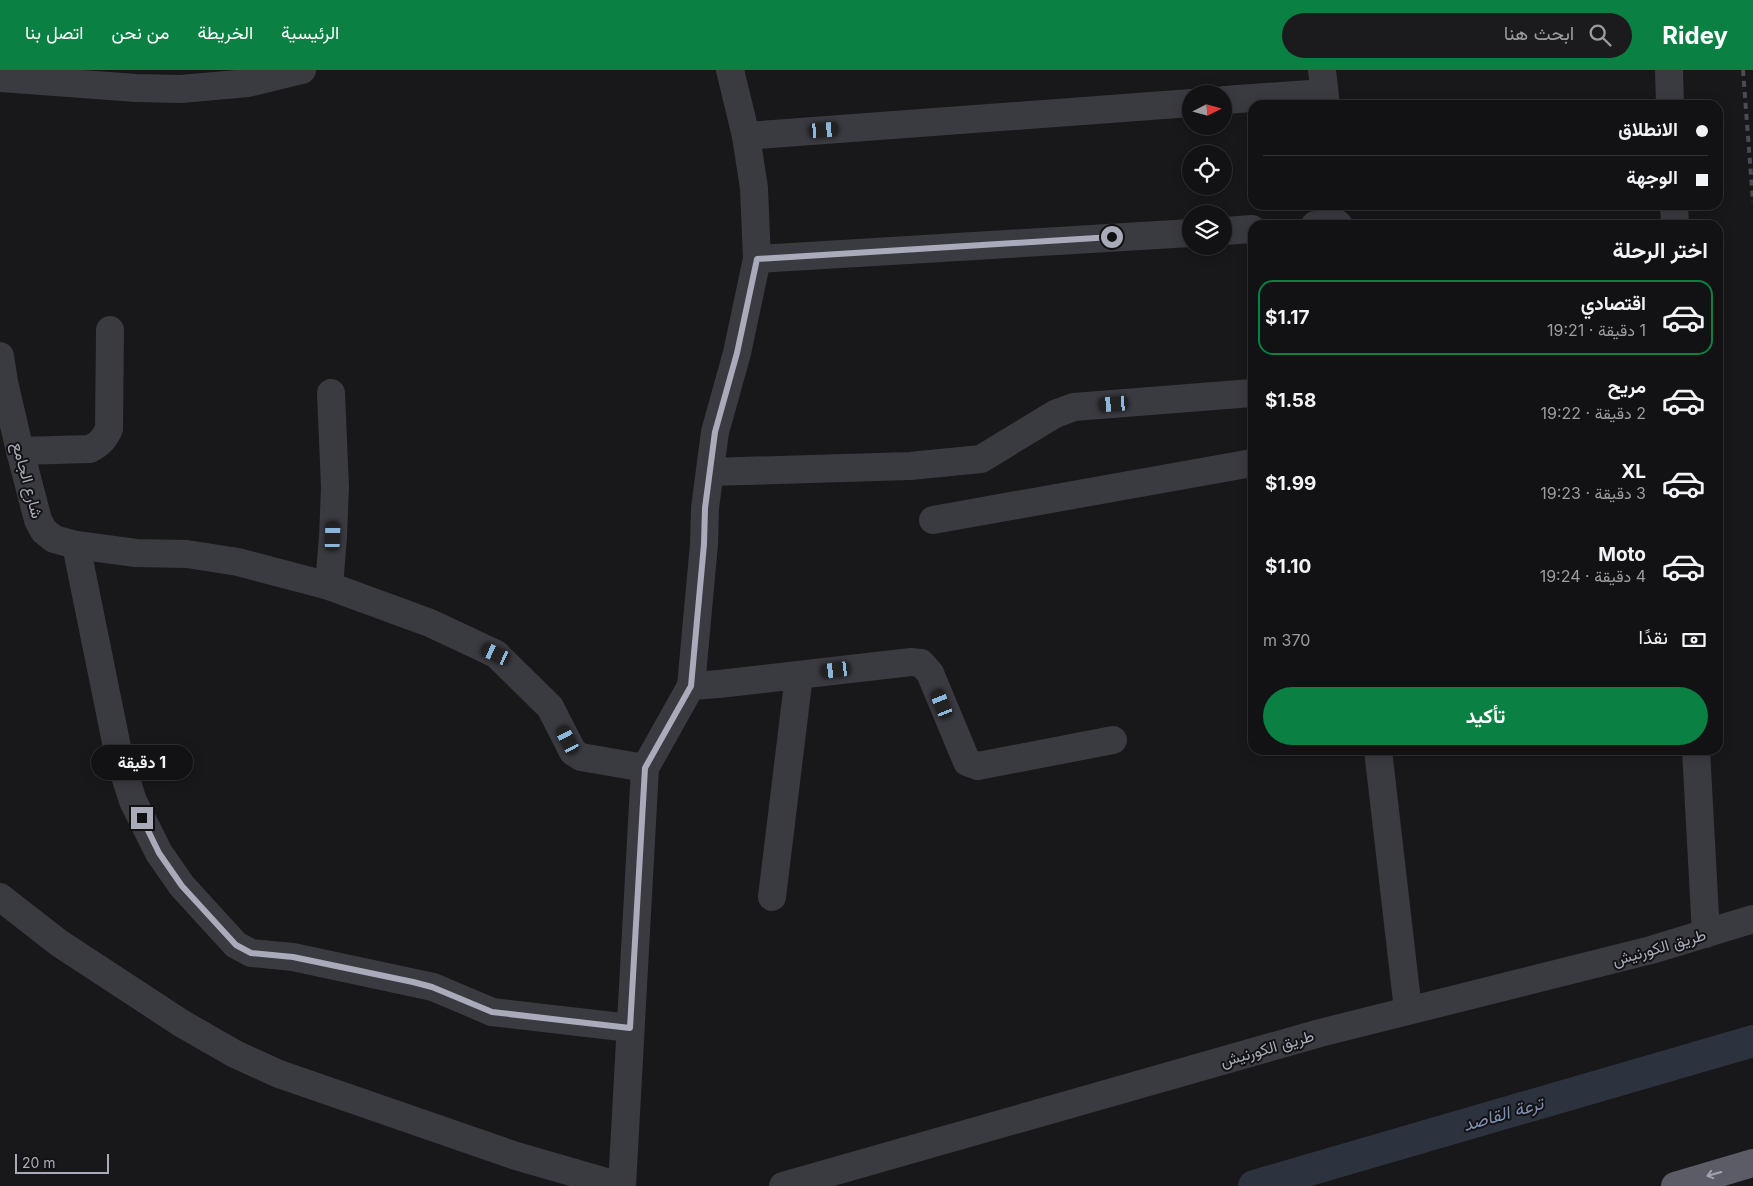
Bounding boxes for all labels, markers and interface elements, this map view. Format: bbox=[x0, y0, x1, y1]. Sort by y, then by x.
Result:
search box bbox=[1282, 13, 1632, 58]
icon: search bbox=[1586, 21, 1614, 49]
text: Ridey bbox=[1662, 21, 1728, 50]
text: اتصل بنا bbox=[25, 22, 83, 43]
text: من نحن bbox=[111, 22, 169, 43]
text: الخريطة bbox=[197, 22, 253, 43]
text: الرئيسية bbox=[281, 22, 339, 43]
text: ابحث هنا bbox=[1504, 22, 1574, 45]
north arrow bbox=[1182, 85, 1232, 135]
map controls bbox=[1182, 85, 1232, 255]
text: الانطلاق bbox=[1618, 118, 1678, 141]
car bbox=[808, 121, 839, 139]
button: locate bbox=[1182, 145, 1232, 195]
text: الوجهة bbox=[1626, 166, 1678, 189]
button: layers bbox=[1182, 205, 1232, 255]
route start bbox=[1101, 226, 1123, 248]
text: اختر الرحلة bbox=[1613, 237, 1708, 263]
text: اقتصادي bbox=[1581, 292, 1646, 315]
icon: car bbox=[1661, 295, 1706, 340]
text: $1.17 bbox=[1265, 306, 1310, 329]
text: 1 دقيقة · 19:21 bbox=[1547, 320, 1646, 340]
text: مريح bbox=[1608, 375, 1646, 398]
icon: car bbox=[1661, 378, 1706, 423]
text: $1.58 bbox=[1265, 389, 1316, 412]
car bbox=[1098, 395, 1129, 413]
text: 2 دقيقة · 19:22 bbox=[1541, 403, 1646, 423]
street label: شارع الجامع bbox=[6, 440, 48, 521]
text: XL bbox=[1621, 460, 1646, 483]
icon: car bbox=[1661, 461, 1706, 506]
text: $1.99 bbox=[1265, 472, 1316, 495]
text: 3 دقيقة · 19:23 bbox=[1540, 483, 1646, 503]
car bbox=[324, 521, 341, 551]
text: Moto bbox=[1598, 543, 1646, 566]
icon: car bbox=[1661, 544, 1706, 589]
text: $1.10 bbox=[1265, 555, 1311, 578]
text: 4 دقيقة · 19:24 bbox=[1540, 566, 1646, 586]
text: نقدًا bbox=[1639, 626, 1668, 649]
icon: cash bbox=[1680, 626, 1708, 654]
text: 370 m bbox=[1263, 630, 1310, 650]
car bbox=[479, 641, 512, 667]
car bbox=[820, 661, 851, 679]
car bbox=[929, 687, 954, 721]
button: تأكيد bbox=[1263, 687, 1708, 745]
car bbox=[554, 723, 581, 757]
callout: 1 دقيقة bbox=[91, 746, 193, 780]
text: 1 دقيقة bbox=[118, 752, 166, 772]
route end bbox=[131, 807, 153, 829]
street label: طريق الكورنيش bbox=[1610, 924, 1708, 971]
street label: طريق الكورنيش bbox=[1218, 1025, 1316, 1072]
water label: ترعة القاصد bbox=[1460, 1091, 1548, 1136]
scale bar bbox=[15, 1151, 109, 1174]
text: 20 m bbox=[22, 1154, 56, 1171]
one-way arrow bbox=[1706, 1170, 1722, 1180]

